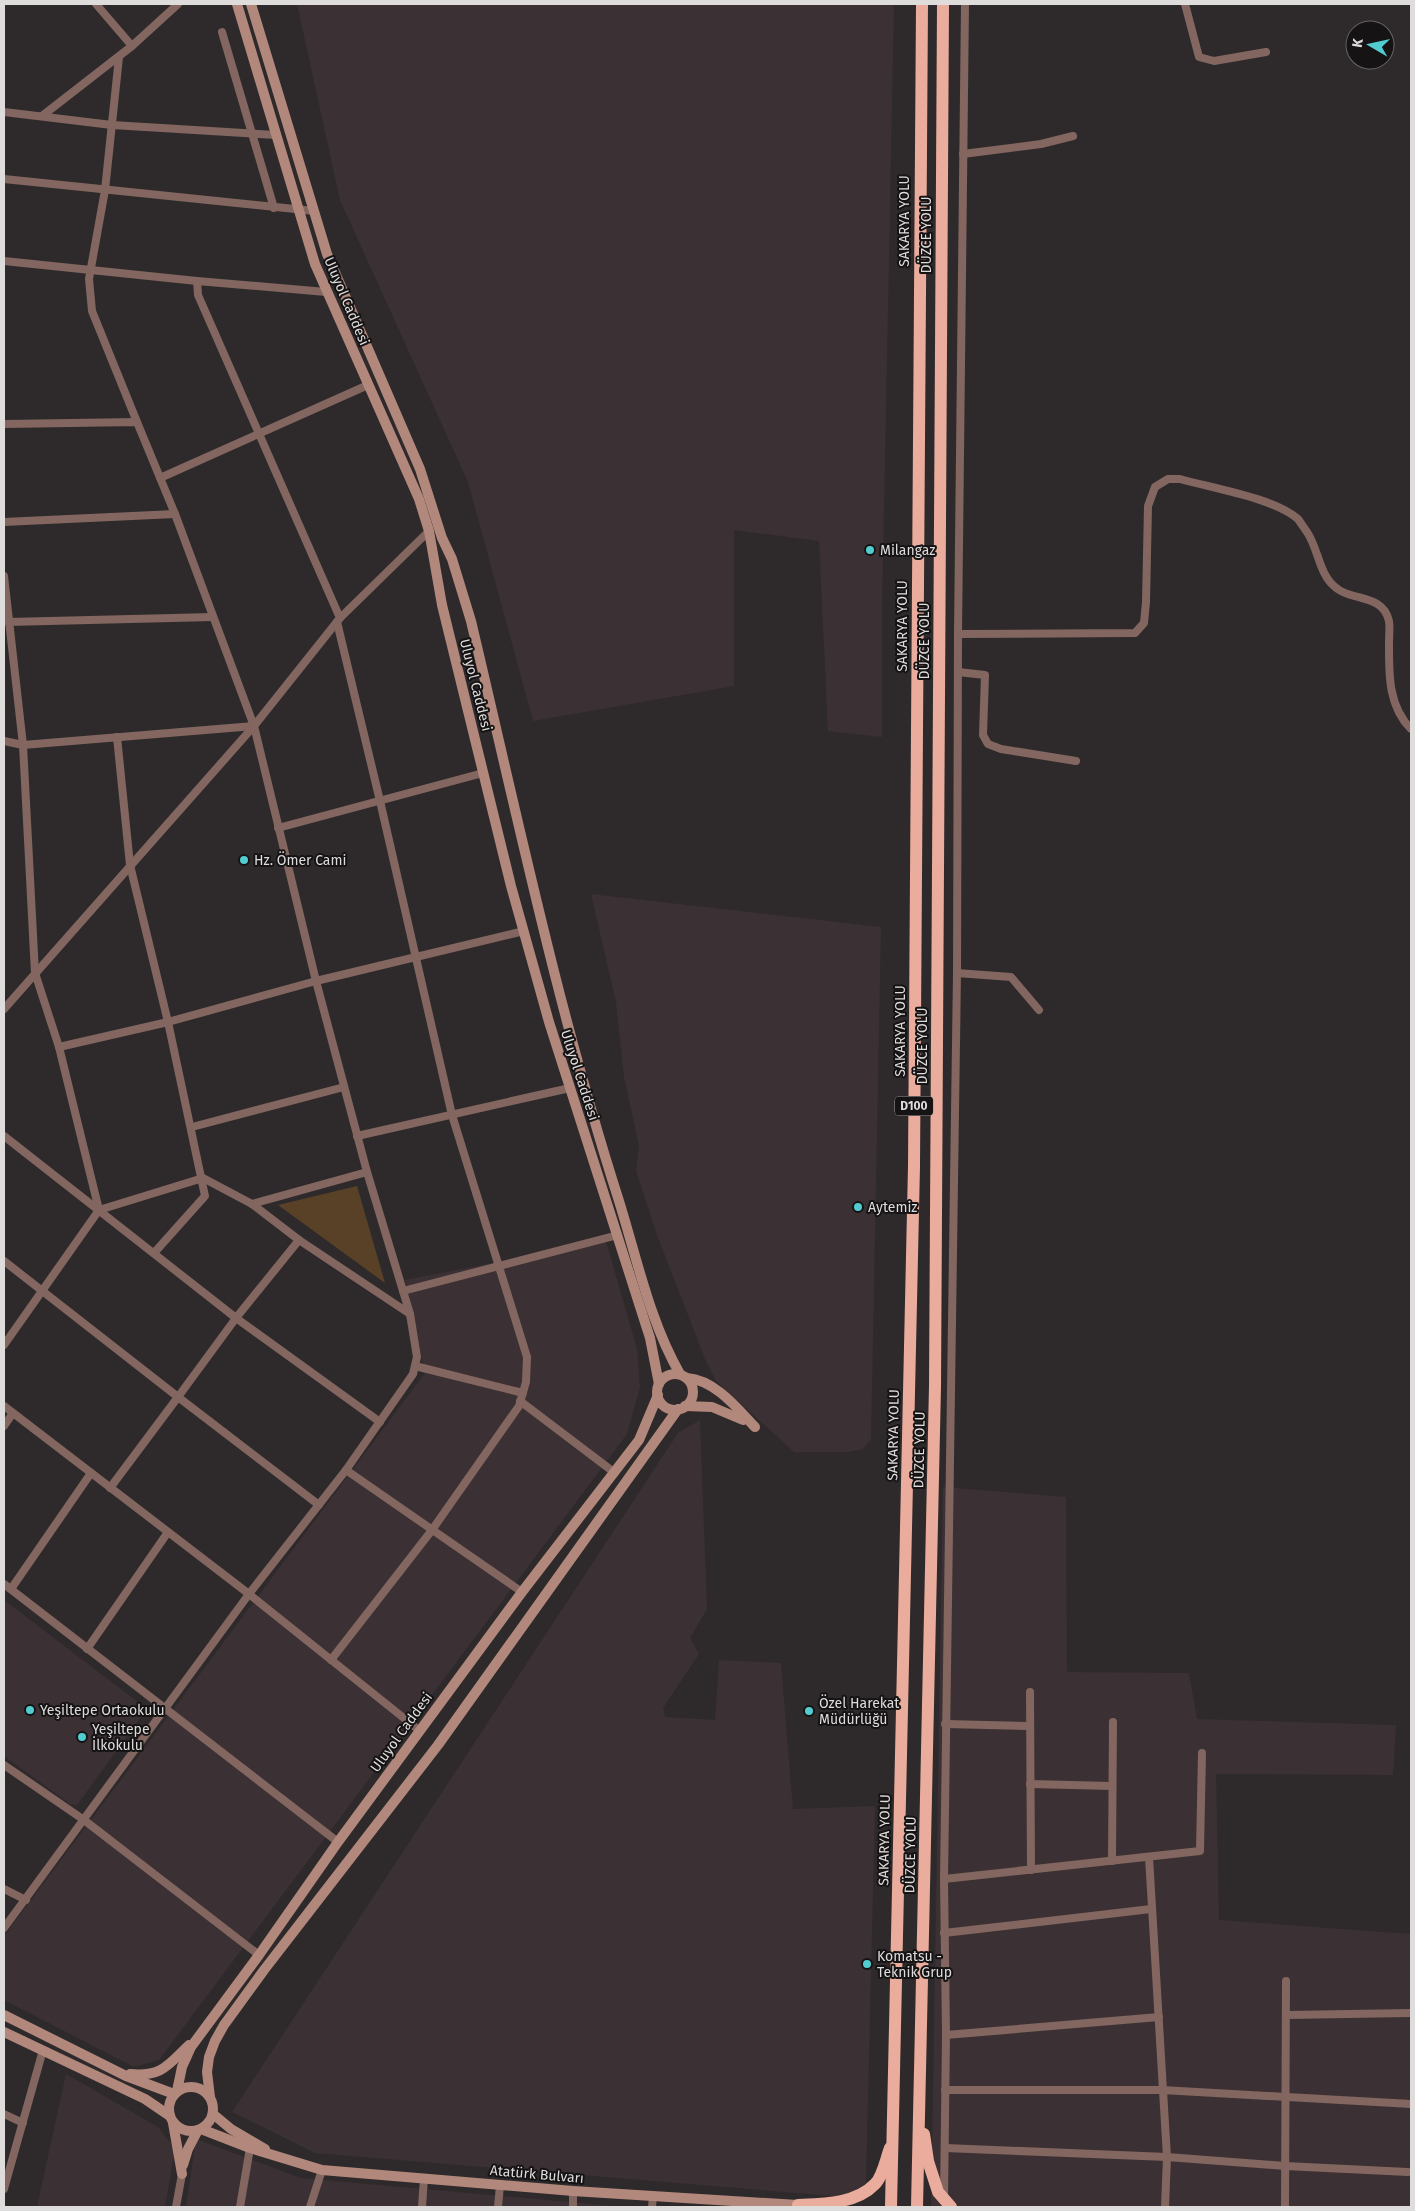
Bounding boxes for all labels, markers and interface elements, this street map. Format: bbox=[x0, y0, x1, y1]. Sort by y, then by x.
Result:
north arrow bbox=[1345, 20, 1395, 70]
text: K bbox=[1349, 36, 1367, 49]
street label: SAKARYA YOLU bbox=[896, 175, 913, 267]
street label: DÜZCE YOLU bbox=[917, 197, 935, 274]
street label: Uluyol Caddesi bbox=[320, 254, 373, 348]
place label: Milangaz bbox=[880, 542, 935, 559]
marker: Milangaz bbox=[864, 544, 876, 556]
street label: SAKARYA YOLU bbox=[894, 580, 911, 672]
street label: DÜZCE YOLU bbox=[915, 603, 933, 680]
street label: Uluyol Caddesi bbox=[456, 637, 495, 733]
place label: Hz. Ömer Cami bbox=[254, 851, 346, 869]
marker: Hz. Ömer Cami bbox=[238, 854, 250, 866]
street label: SAKARYA YOLU bbox=[892, 985, 909, 1077]
street label: DÜZCE YOLU bbox=[913, 1008, 931, 1085]
street label: Uluyol Caddesi bbox=[557, 1028, 602, 1123]
road number: D100 bbox=[895, 1096, 933, 1116]
place label: Aytemiz bbox=[868, 1199, 917, 1216]
marker: Aytemiz bbox=[852, 1201, 864, 1213]
street label: SAKARYA YOLU bbox=[884, 1389, 903, 1481]
street label: DÜZCE YOLU bbox=[909, 1411, 929, 1489]
street label: Uluyol Caddesi bbox=[367, 1689, 436, 1776]
place label: Özel Harekat Müdürlüğü bbox=[819, 1694, 900, 1728]
place label: Yeşiltepe Ortaokulu bbox=[40, 1702, 165, 1719]
marker: Yeşiltepe Ortaokulu bbox=[24, 1704, 36, 1716]
marker: Özel Harekat Müdürlüğü bbox=[803, 1705, 815, 1717]
place label: Yeşiltepe İlkokulu bbox=[92, 1721, 150, 1754]
marker: Yeşiltepe İlkokulu bbox=[76, 1731, 88, 1743]
street label: SAKARYA YOLU bbox=[875, 1794, 894, 1886]
street label: DÜZCE YOLU bbox=[900, 1816, 920, 1894]
place label: Komatsu - Teknik Grup bbox=[877, 1948, 952, 1981]
marker: Komatsu - Teknik Grup bbox=[861, 1958, 873, 1970]
street label: Atatürk Bulvarı bbox=[489, 2162, 585, 2187]

